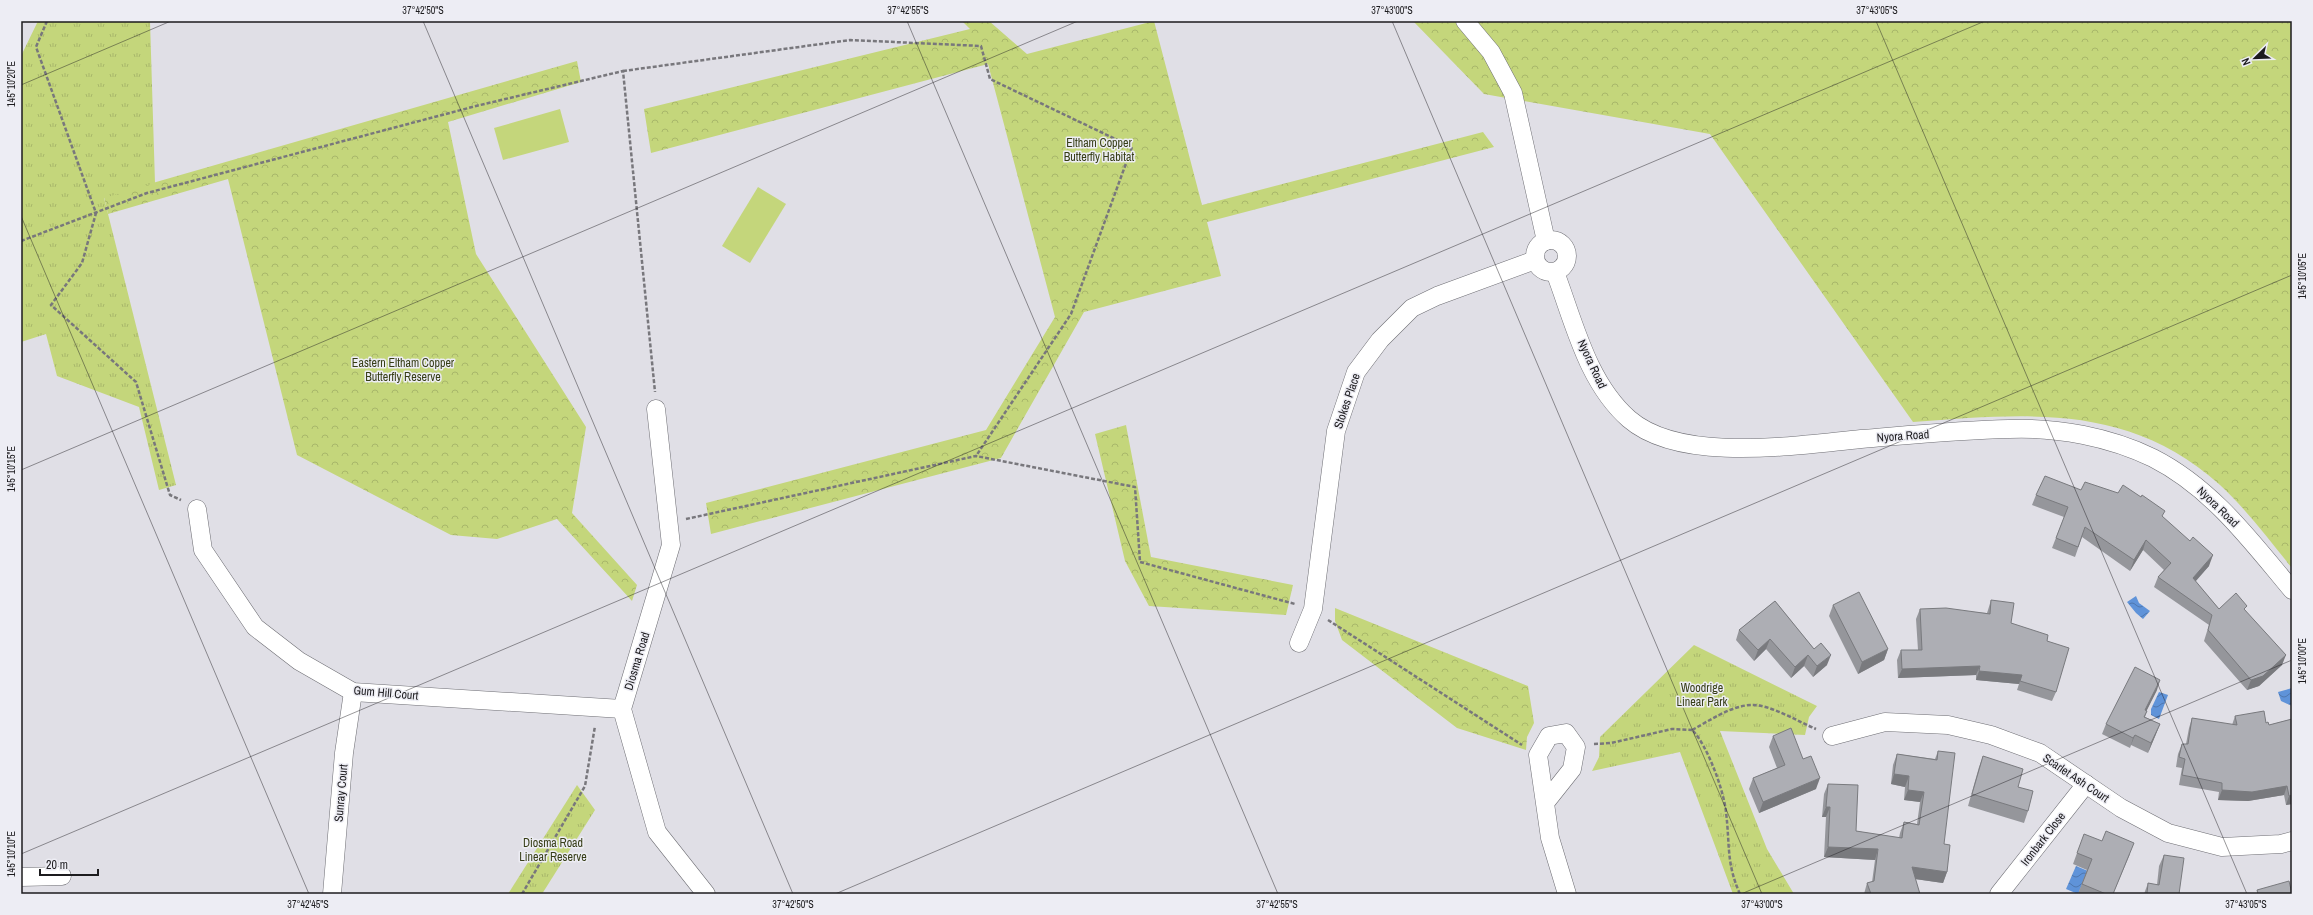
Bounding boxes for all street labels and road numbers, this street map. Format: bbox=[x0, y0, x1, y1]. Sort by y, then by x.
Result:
street label: Nyora Road bbox=[1574, 337, 1610, 391]
street label: Stokes Place bbox=[1330, 371, 1364, 431]
street label: Nyora Road bbox=[1876, 426, 1930, 446]
street label: Nyora Road bbox=[2194, 483, 2242, 531]
street label: Diosma Road bbox=[621, 630, 653, 692]
street label: Gum Hill Court bbox=[353, 682, 419, 704]
street label: Scarlet Ash Court bbox=[2040, 750, 2112, 806]
street label: Sunray Court bbox=[331, 763, 352, 823]
street label: Ironbark Close bbox=[2017, 809, 2069, 869]

